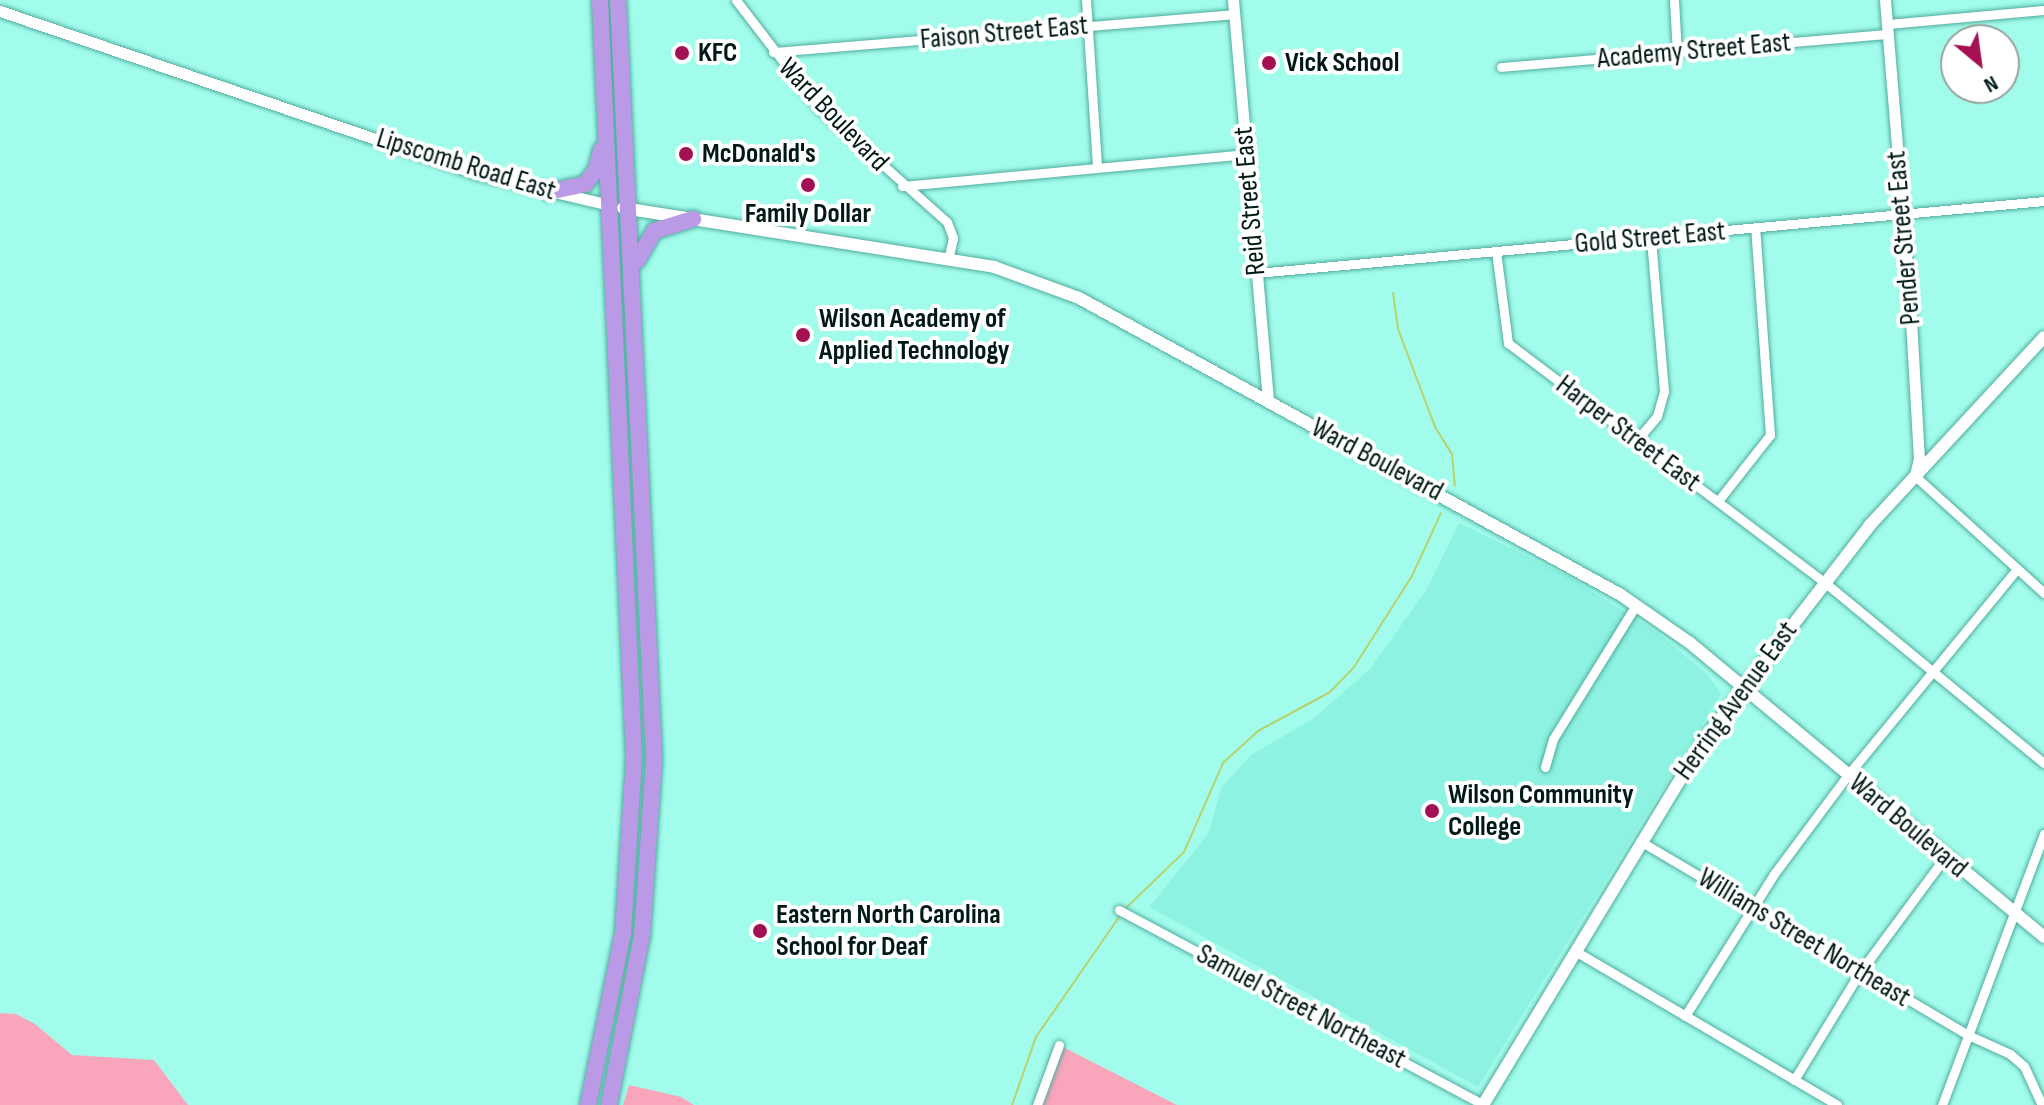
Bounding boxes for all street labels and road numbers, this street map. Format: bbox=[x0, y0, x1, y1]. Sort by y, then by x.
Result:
street label: Faison Street East bbox=[919, 9, 1089, 57]
street label: Academy Street East bbox=[1596, 26, 1792, 76]
street label: Ward Boulevard bbox=[771, 51, 895, 179]
street label: Lipscomb Road East bbox=[372, 122, 560, 208]
street label: Reid Street East bbox=[1227, 125, 1273, 277]
street label: Pender Street East bbox=[1880, 150, 1928, 326]
street label: Gold Street East bbox=[1573, 215, 1727, 261]
street label: Harper Street East bbox=[1549, 369, 1707, 499]
street label: Ward Boulevard bbox=[1305, 411, 1449, 509]
street label: Herring Avenue East bbox=[1667, 615, 1805, 787]
street label: Ward Boulevard bbox=[1842, 767, 1974, 885]
street label: Williams Street Northeast bbox=[1692, 861, 1916, 1015]
street label: Samuel Street Northeast bbox=[1191, 938, 1411, 1076]

